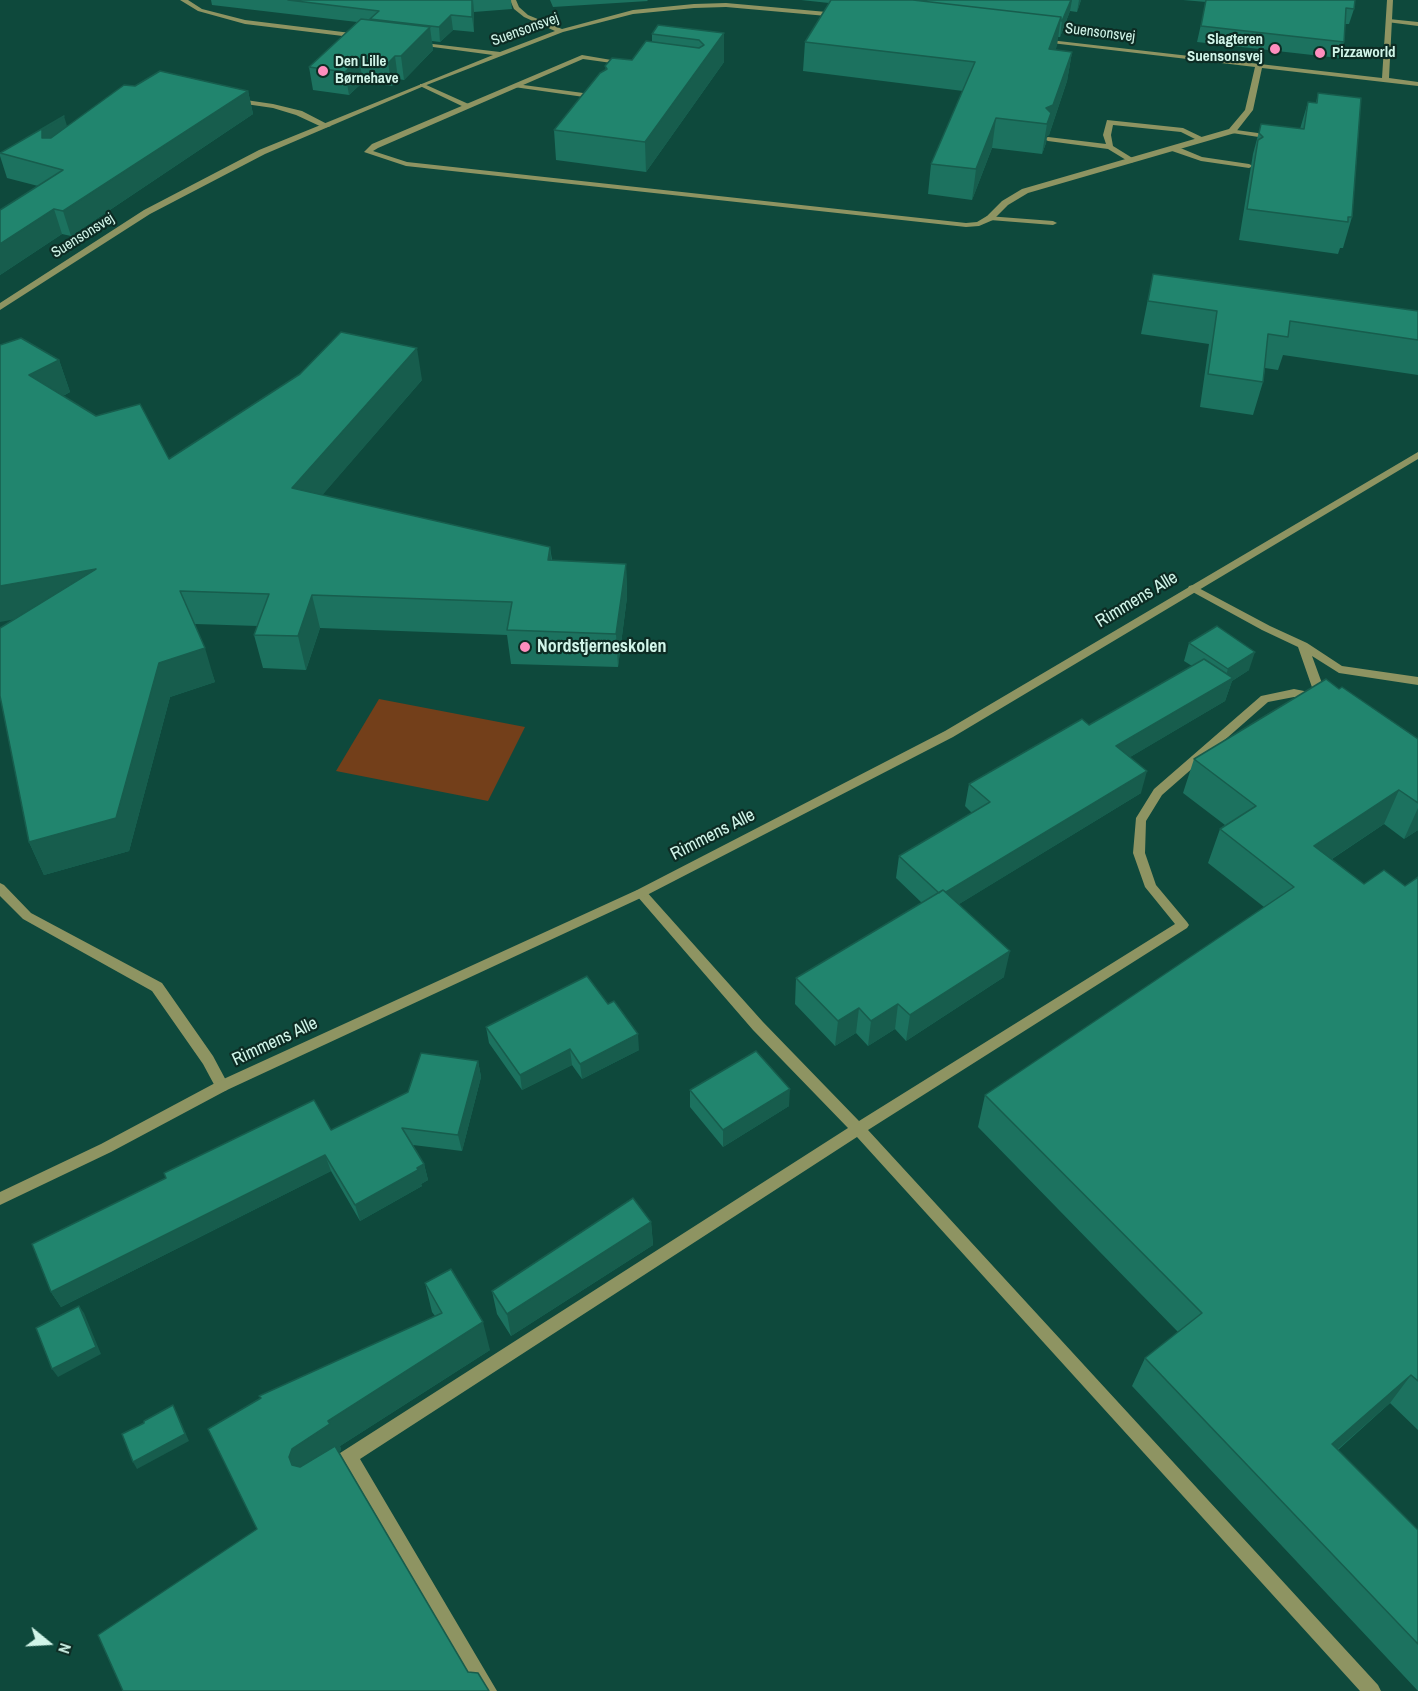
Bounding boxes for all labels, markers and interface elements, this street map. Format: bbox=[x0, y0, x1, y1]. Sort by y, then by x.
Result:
street label: Suensonsvej bbox=[489, 9, 561, 51]
street label: Suensonsvej bbox=[1064, 20, 1136, 46]
place label: Slagteren Suensonsvej bbox=[1187, 31, 1263, 66]
marker: Slagteren Suensonsvej bbox=[1268, 42, 1282, 56]
place label: Pizzaworld bbox=[1332, 44, 1396, 62]
marker: Pizzaworld bbox=[1313, 46, 1327, 60]
place label: Den Lille Børnehave bbox=[335, 53, 399, 88]
marker: Den Lille Børnehave bbox=[316, 64, 330, 78]
street label: Suensonsvej bbox=[48, 210, 118, 262]
street label: Rimmens Alle bbox=[1092, 567, 1182, 633]
place label: Nordstjerneskolen bbox=[537, 636, 667, 658]
marker: Nordstjerneskolen bbox=[518, 640, 532, 654]
street label: Rimmens Alle bbox=[667, 805, 759, 865]
street label: Rimmens Alle bbox=[229, 1013, 321, 1071]
north arrow bbox=[18, 1613, 78, 1673]
text: N bbox=[53, 1641, 77, 1656]

